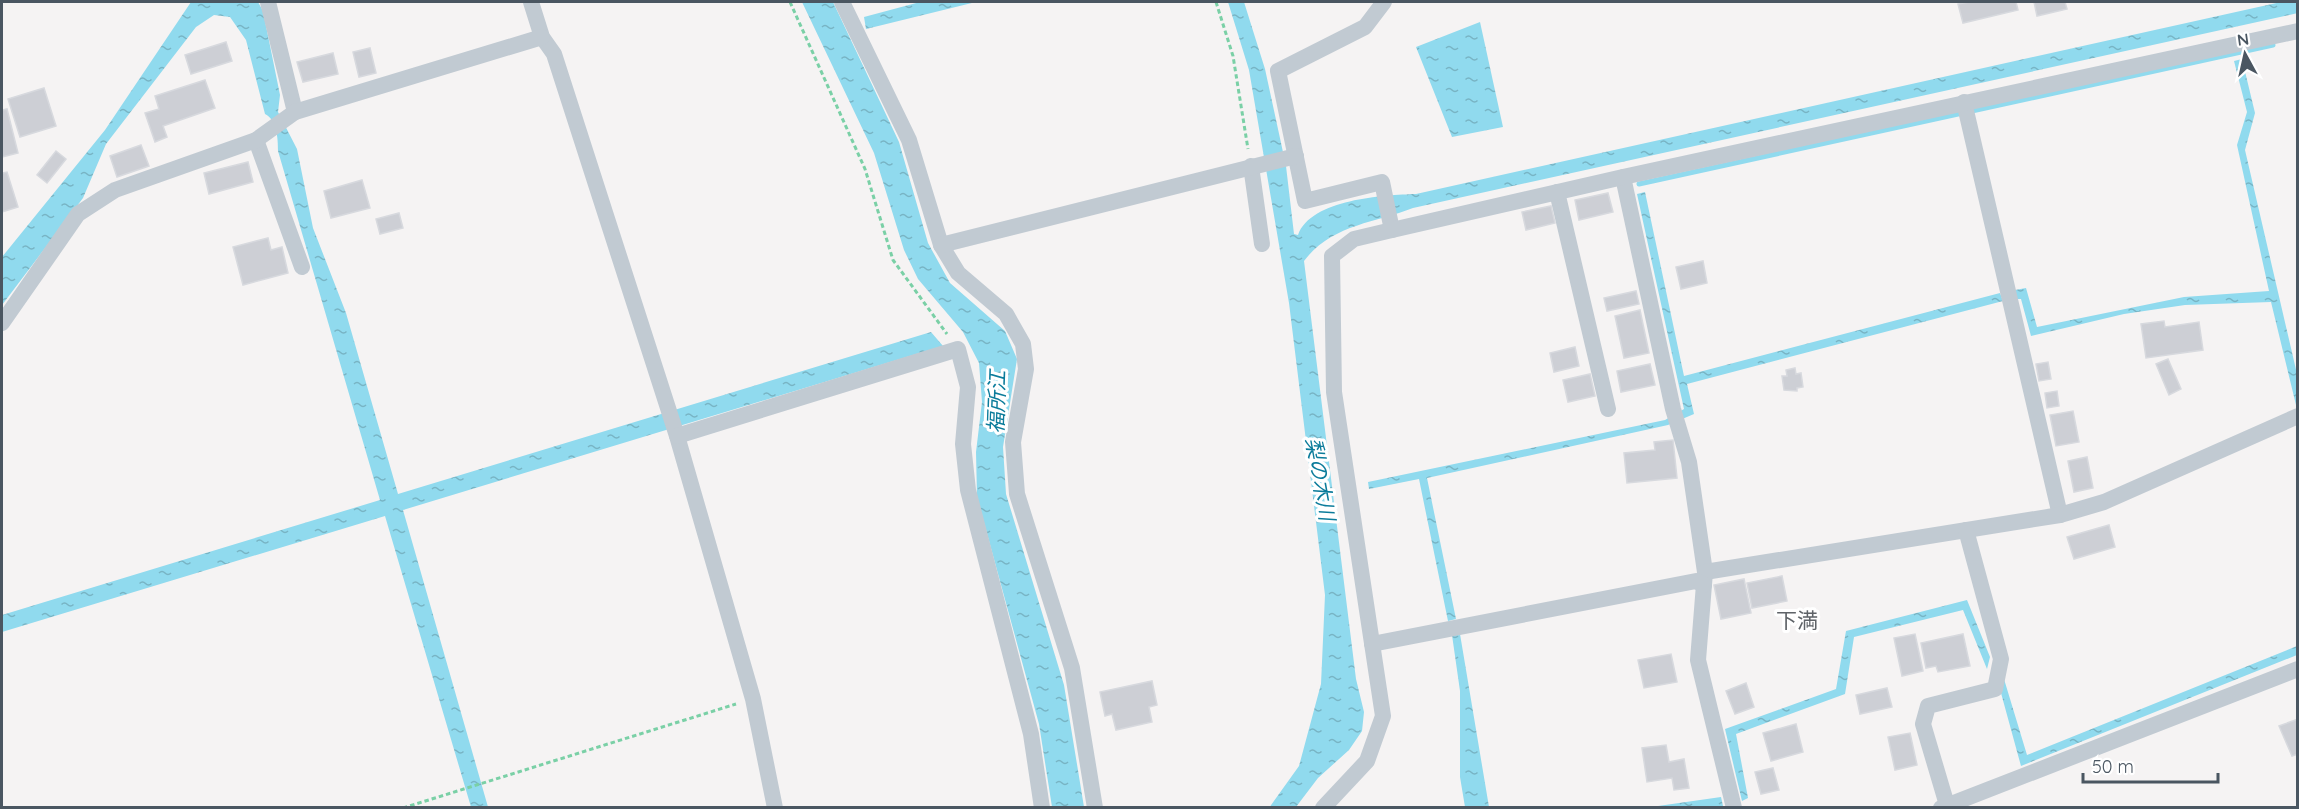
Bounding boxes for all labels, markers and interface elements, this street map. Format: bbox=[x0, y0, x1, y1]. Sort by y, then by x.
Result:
north arrow bbox=[2215, 24, 2275, 84]
text: N bbox=[2236, 28, 2250, 50]
water label: 福所江 bbox=[982, 368, 1010, 434]
water label: 梨の木川 bbox=[1301, 435, 1341, 525]
district label: 下満 bbox=[1776, 607, 1818, 633]
scale bar bbox=[2083, 746, 2218, 784]
text: 50 m bbox=[2092, 755, 2134, 778]

